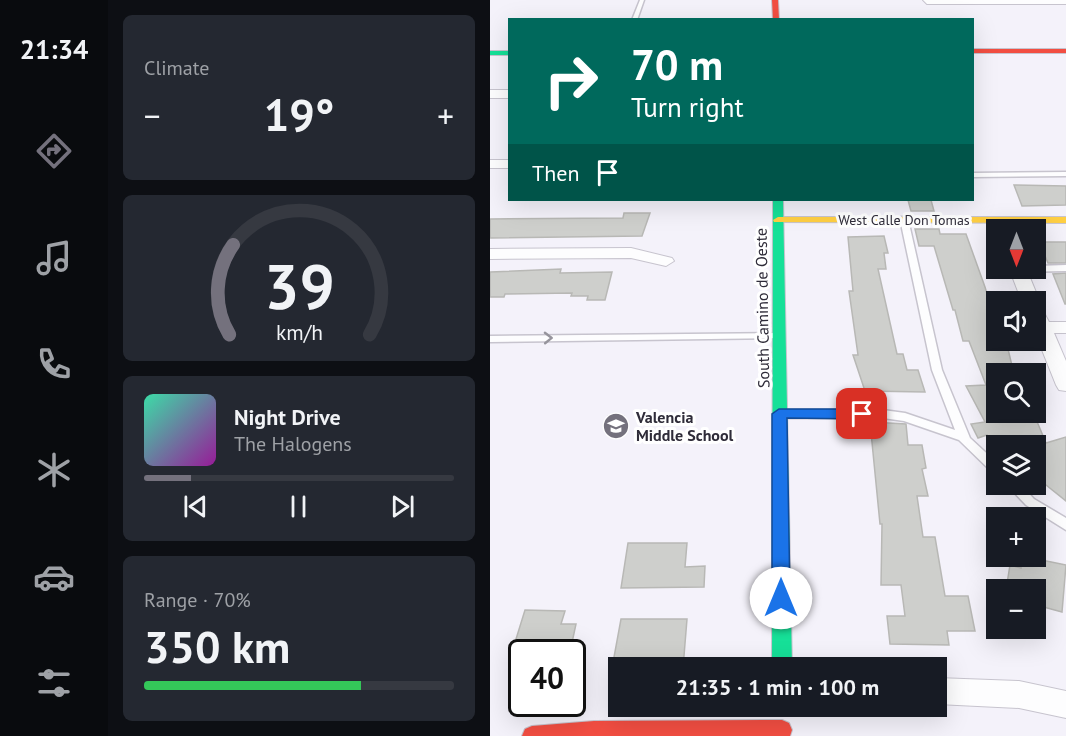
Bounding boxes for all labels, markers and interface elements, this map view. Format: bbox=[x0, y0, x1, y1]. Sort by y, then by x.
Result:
text: 21:34 bbox=[20, 32, 88, 66]
text: 70 m bbox=[631, 37, 723, 92]
icon: right bbox=[532, 42, 610, 120]
text: Climate bbox=[144, 55, 210, 81]
text: 19° bbox=[264, 85, 334, 143]
text: Turn right bbox=[631, 90, 744, 124]
text: − bbox=[144, 94, 161, 137]
text: + bbox=[437, 94, 454, 137]
icon: directions bbox=[33, 130, 75, 172]
icon: arrive bbox=[591, 156, 624, 189]
text: Then bbox=[532, 159, 579, 187]
street label: West Calle Don Tomas bbox=[838, 211, 970, 229]
north arrow bbox=[986, 219, 1046, 279]
map controls bbox=[986, 219, 1046, 639]
street label: South Camino de Oeste bbox=[751, 228, 773, 388]
icon: music bbox=[33, 237, 75, 279]
text: 39 bbox=[264, 245, 334, 326]
button: sound bbox=[986, 291, 1046, 351]
text: km/h bbox=[275, 318, 322, 346]
one-way arrow bbox=[544, 332, 553, 344]
icon: phone bbox=[33, 343, 75, 385]
button: search bbox=[986, 363, 1046, 423]
pin bbox=[836, 388, 887, 439]
icon: arrive bbox=[845, 397, 878, 430]
text: Night Drive bbox=[234, 403, 341, 431]
place label: Valencia Middle School bbox=[635, 407, 734, 445]
school or university icon: Valencia Middle School bbox=[601, 411, 631, 441]
text: The Halogens bbox=[234, 431, 352, 457]
button: layers bbox=[986, 435, 1046, 495]
icon: climate bbox=[33, 449, 75, 491]
icon: previous bbox=[179, 490, 212, 523]
icon: pause bbox=[282, 490, 315, 523]
icon: next bbox=[386, 490, 419, 523]
button: + bbox=[986, 507, 1046, 567]
icon: car bbox=[33, 556, 75, 598]
position arrow bbox=[749, 566, 813, 630]
button: − bbox=[986, 579, 1046, 639]
text: Range · 70% bbox=[144, 587, 251, 613]
text: 350 km bbox=[144, 617, 290, 675]
speed limit sign: 40 bbox=[508, 639, 586, 717]
icon: filters bbox=[33, 662, 75, 704]
text: 21:35 · 1 min · 100 m bbox=[676, 673, 879, 701]

